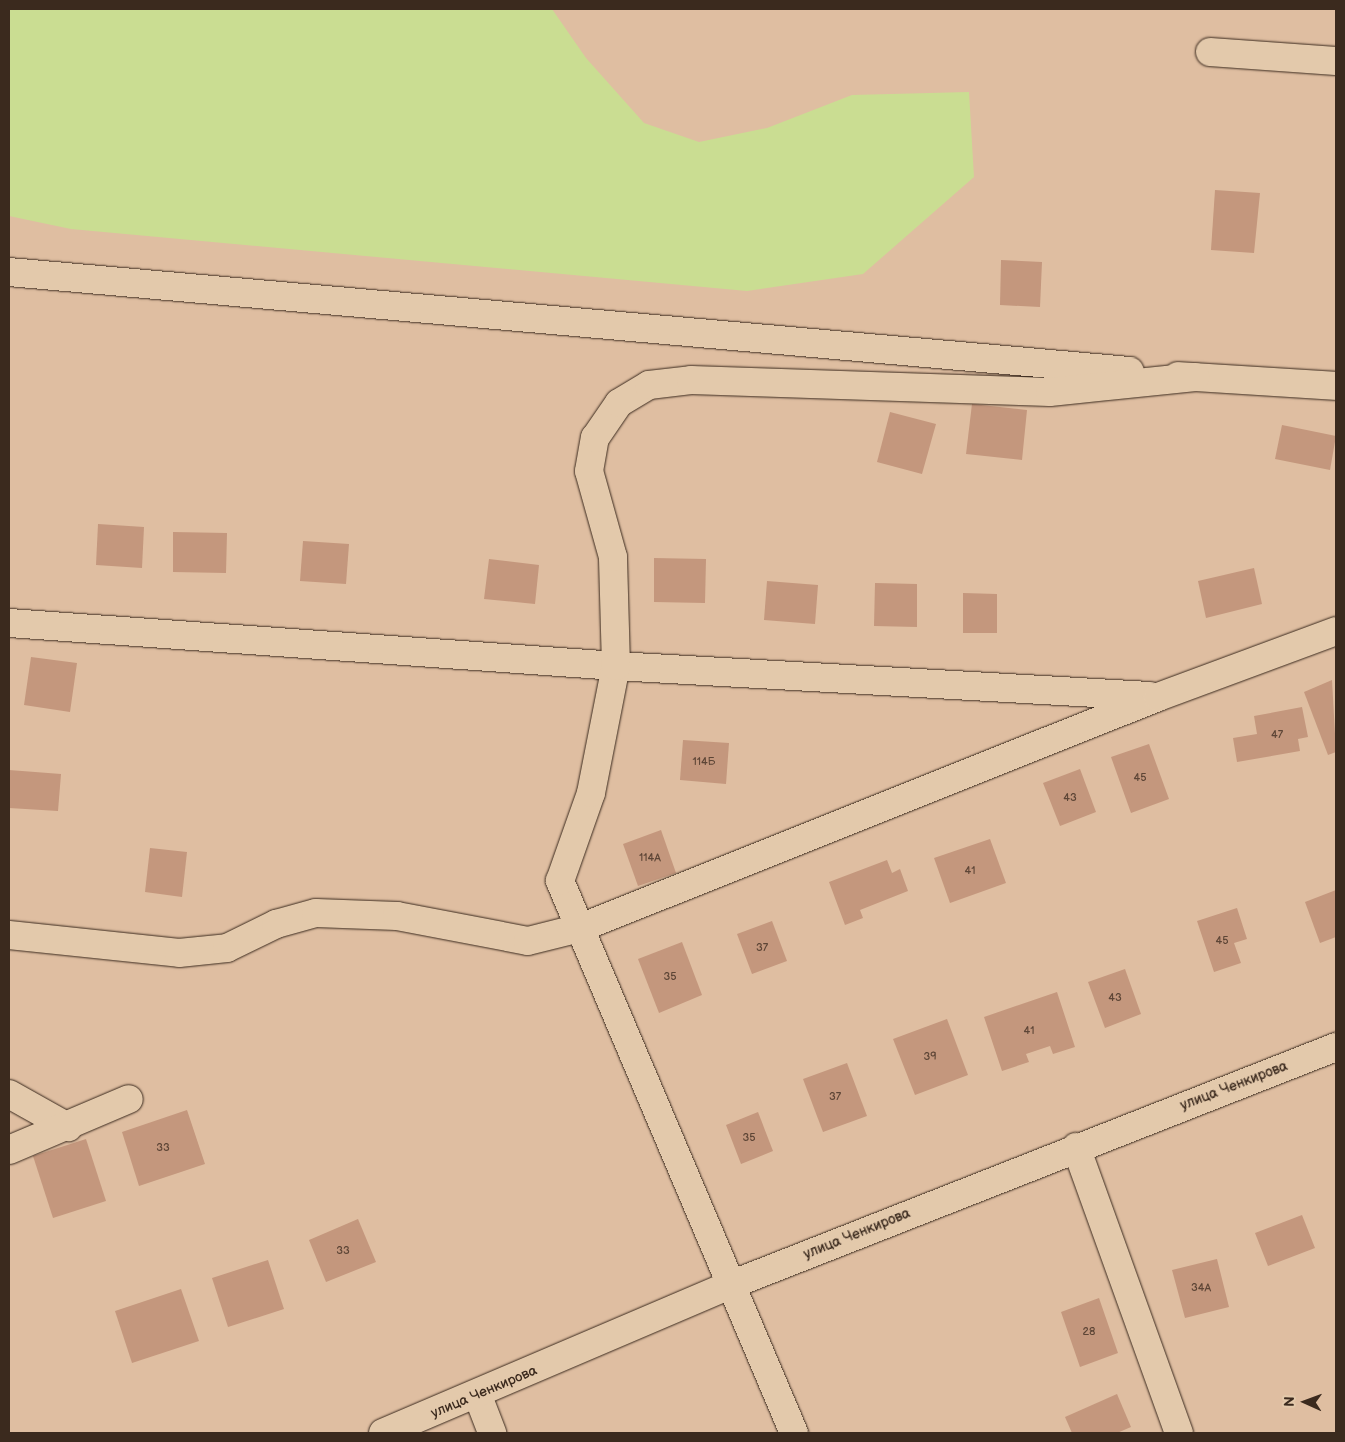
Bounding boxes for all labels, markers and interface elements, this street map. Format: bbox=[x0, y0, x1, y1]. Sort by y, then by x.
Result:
house number: 47 bbox=[1271, 728, 1283, 742]
house number: 114Б bbox=[693, 755, 715, 769]
house number: 45 bbox=[1133, 771, 1147, 785]
house number: 43 bbox=[1063, 791, 1077, 805]
house number: 114А bbox=[639, 851, 661, 865]
house number: 41 bbox=[965, 864, 975, 878]
house number: 45 bbox=[1215, 934, 1229, 948]
house number: 37 bbox=[756, 941, 768, 955]
house number: 35 bbox=[663, 970, 677, 984]
house number: 43 bbox=[1108, 991, 1122, 1005]
house number: 41 bbox=[1024, 1024, 1034, 1038]
house number: 39 bbox=[923, 1050, 937, 1064]
street label: улица Ченкирова bbox=[1178, 1058, 1290, 1114]
house number: 37 bbox=[829, 1090, 841, 1104]
house number: 35 bbox=[742, 1131, 756, 1145]
house number: 33 bbox=[156, 1141, 170, 1155]
street label: улица Ченкирова bbox=[801, 1205, 913, 1263]
house number: 33 bbox=[336, 1244, 350, 1258]
house number: 34А bbox=[1191, 1281, 1211, 1295]
house number: 28 bbox=[1083, 1325, 1095, 1339]
street label: улица Ченкирова bbox=[428, 1362, 540, 1422]
north arrow bbox=[1280, 1377, 1330, 1427]
text: N bbox=[1281, 1396, 1298, 1407]

